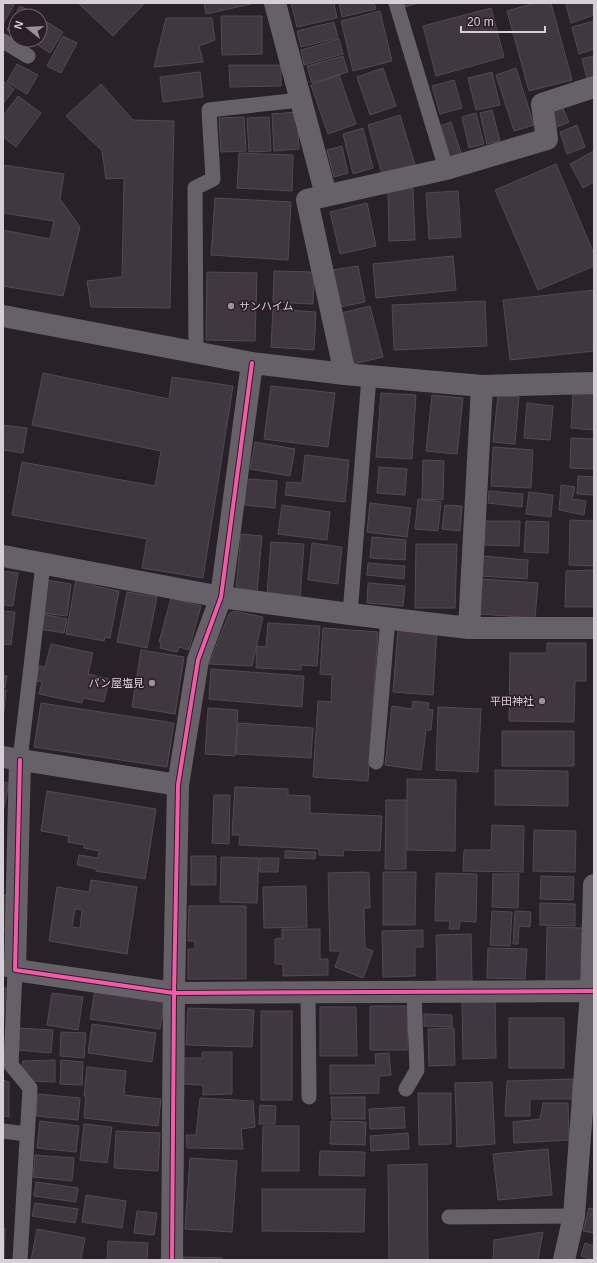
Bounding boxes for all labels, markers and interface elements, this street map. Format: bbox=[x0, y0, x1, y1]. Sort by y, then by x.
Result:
north arrow bbox=[8, 8, 48, 48]
scale bar bbox=[461, 8, 545, 34]
text: 20 m bbox=[467, 15, 494, 29]
text: N bbox=[12, 19, 25, 31]
place label: サンハイム bbox=[239, 300, 294, 312]
marker: サンハイム bbox=[226, 301, 236, 311]
place label: パン屋塩見 bbox=[88, 677, 144, 689]
marker: パン屋塩見 bbox=[147, 678, 157, 688]
place label: 平田神社 bbox=[490, 695, 534, 707]
marker: 平田神社 bbox=[537, 696, 547, 706]

